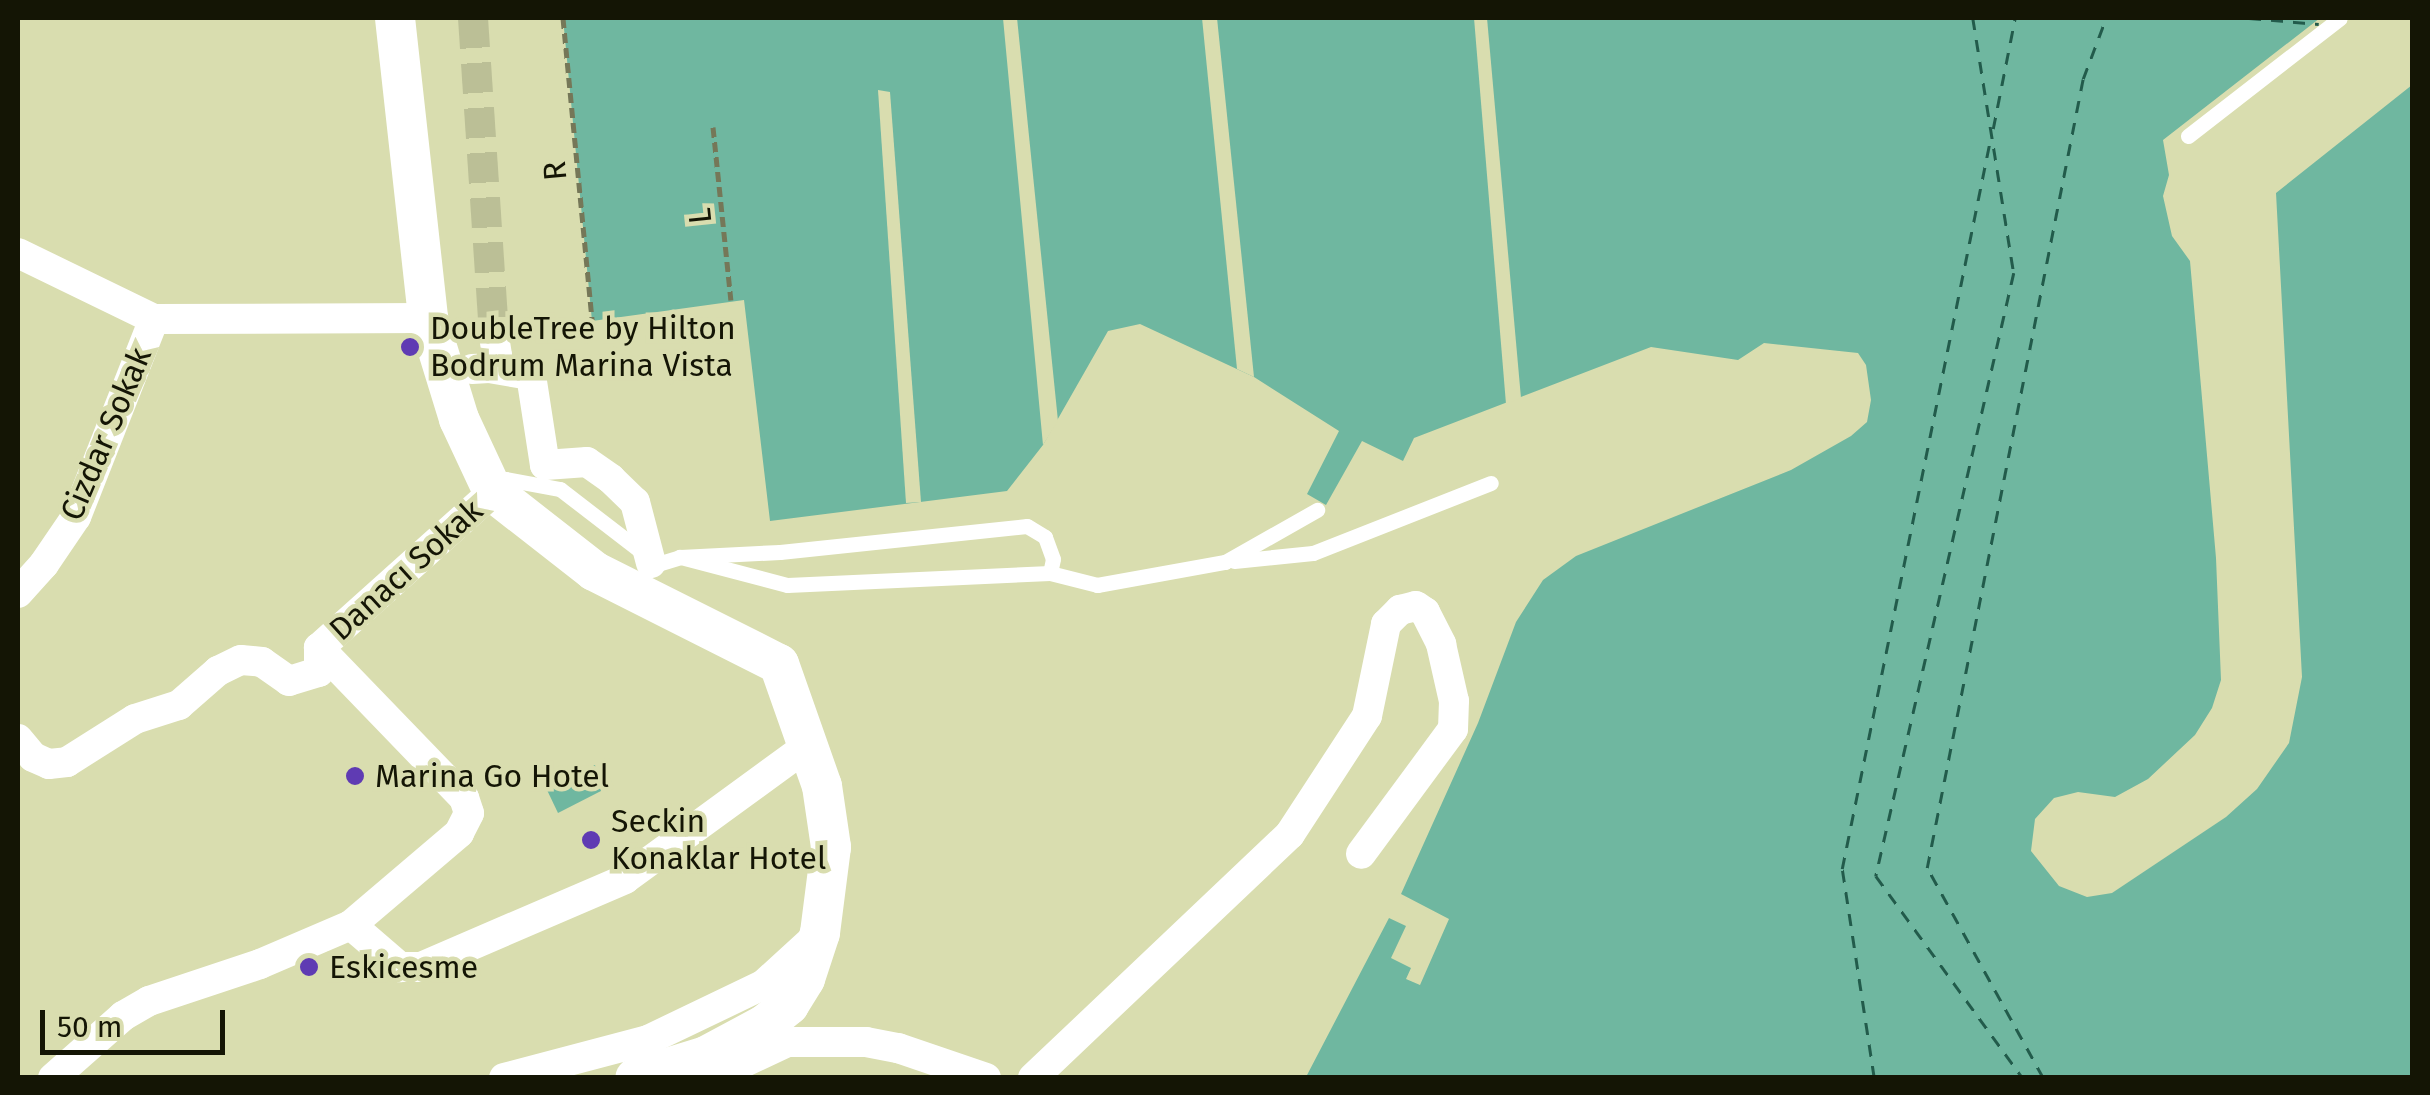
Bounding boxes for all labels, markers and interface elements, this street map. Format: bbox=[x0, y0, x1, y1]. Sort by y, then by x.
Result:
street label: R bbox=[535, 160, 575, 182]
street label: L bbox=[680, 206, 720, 226]
place label: DoubleTree by Hilton Bodrum Marina Vista bbox=[430, 310, 736, 385]
marker: DoubleTree by Hilton Bodrum Marina Vista bbox=[399, 336, 421, 358]
street label: Cizdar Sokak bbox=[52, 342, 160, 526]
street label: Danacı Sokak bbox=[322, 491, 490, 649]
place label: Marina Go Hotel bbox=[375, 757, 609, 795]
marker: Marina Go Hotel bbox=[344, 765, 366, 787]
place label: Seckin Konaklar Hotel bbox=[611, 803, 826, 878]
marker: Seckin Konaklar Hotel bbox=[580, 829, 602, 851]
place label: Eskicesme bbox=[329, 948, 478, 986]
marker: Eskicesme bbox=[298, 956, 320, 978]
scale bar bbox=[45, 990, 230, 1052]
text: 50 m bbox=[57, 1009, 122, 1045]

